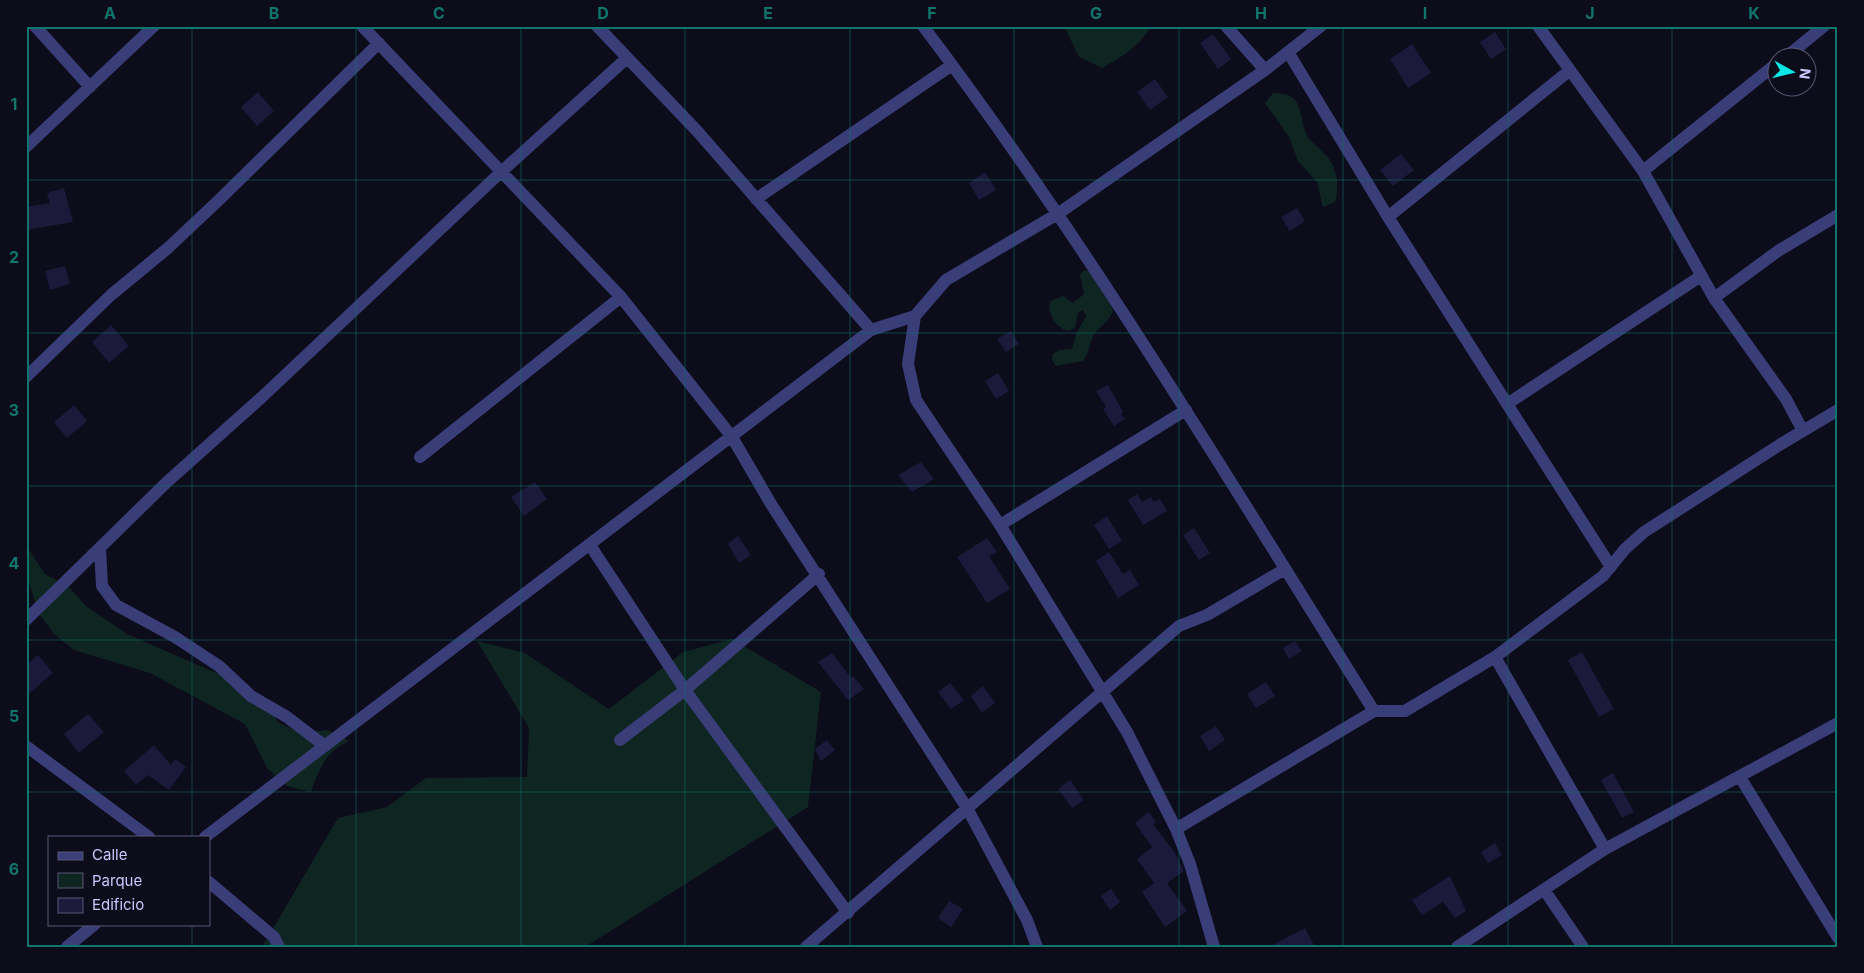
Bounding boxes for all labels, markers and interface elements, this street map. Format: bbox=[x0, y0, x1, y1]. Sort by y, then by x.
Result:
text: A bbox=[104, 3, 116, 23]
text: B bbox=[269, 3, 279, 23]
text: C bbox=[433, 3, 445, 23]
text: D bbox=[597, 3, 609, 23]
text: E bbox=[763, 3, 773, 23]
text: F bbox=[927, 3, 937, 23]
text: G bbox=[1090, 3, 1102, 23]
text: H bbox=[1255, 3, 1267, 23]
text: I bbox=[1423, 3, 1427, 23]
text: J bbox=[1585, 3, 1595, 23]
text: K bbox=[1748, 3, 1760, 23]
north arrow bbox=[1766, 48, 1816, 98]
text: N bbox=[1796, 67, 1815, 80]
text: 1 bbox=[11, 94, 17, 114]
text: 2 bbox=[9, 247, 19, 267]
text: 3 bbox=[9, 400, 19, 420]
text: 4 bbox=[9, 553, 20, 573]
text: 5 bbox=[9, 706, 19, 726]
legend bbox=[48, 836, 210, 926]
text: Calle bbox=[92, 845, 127, 864]
text: 6 bbox=[9, 859, 19, 879]
text: Parque bbox=[92, 871, 142, 890]
text: Edificio bbox=[92, 895, 144, 914]

